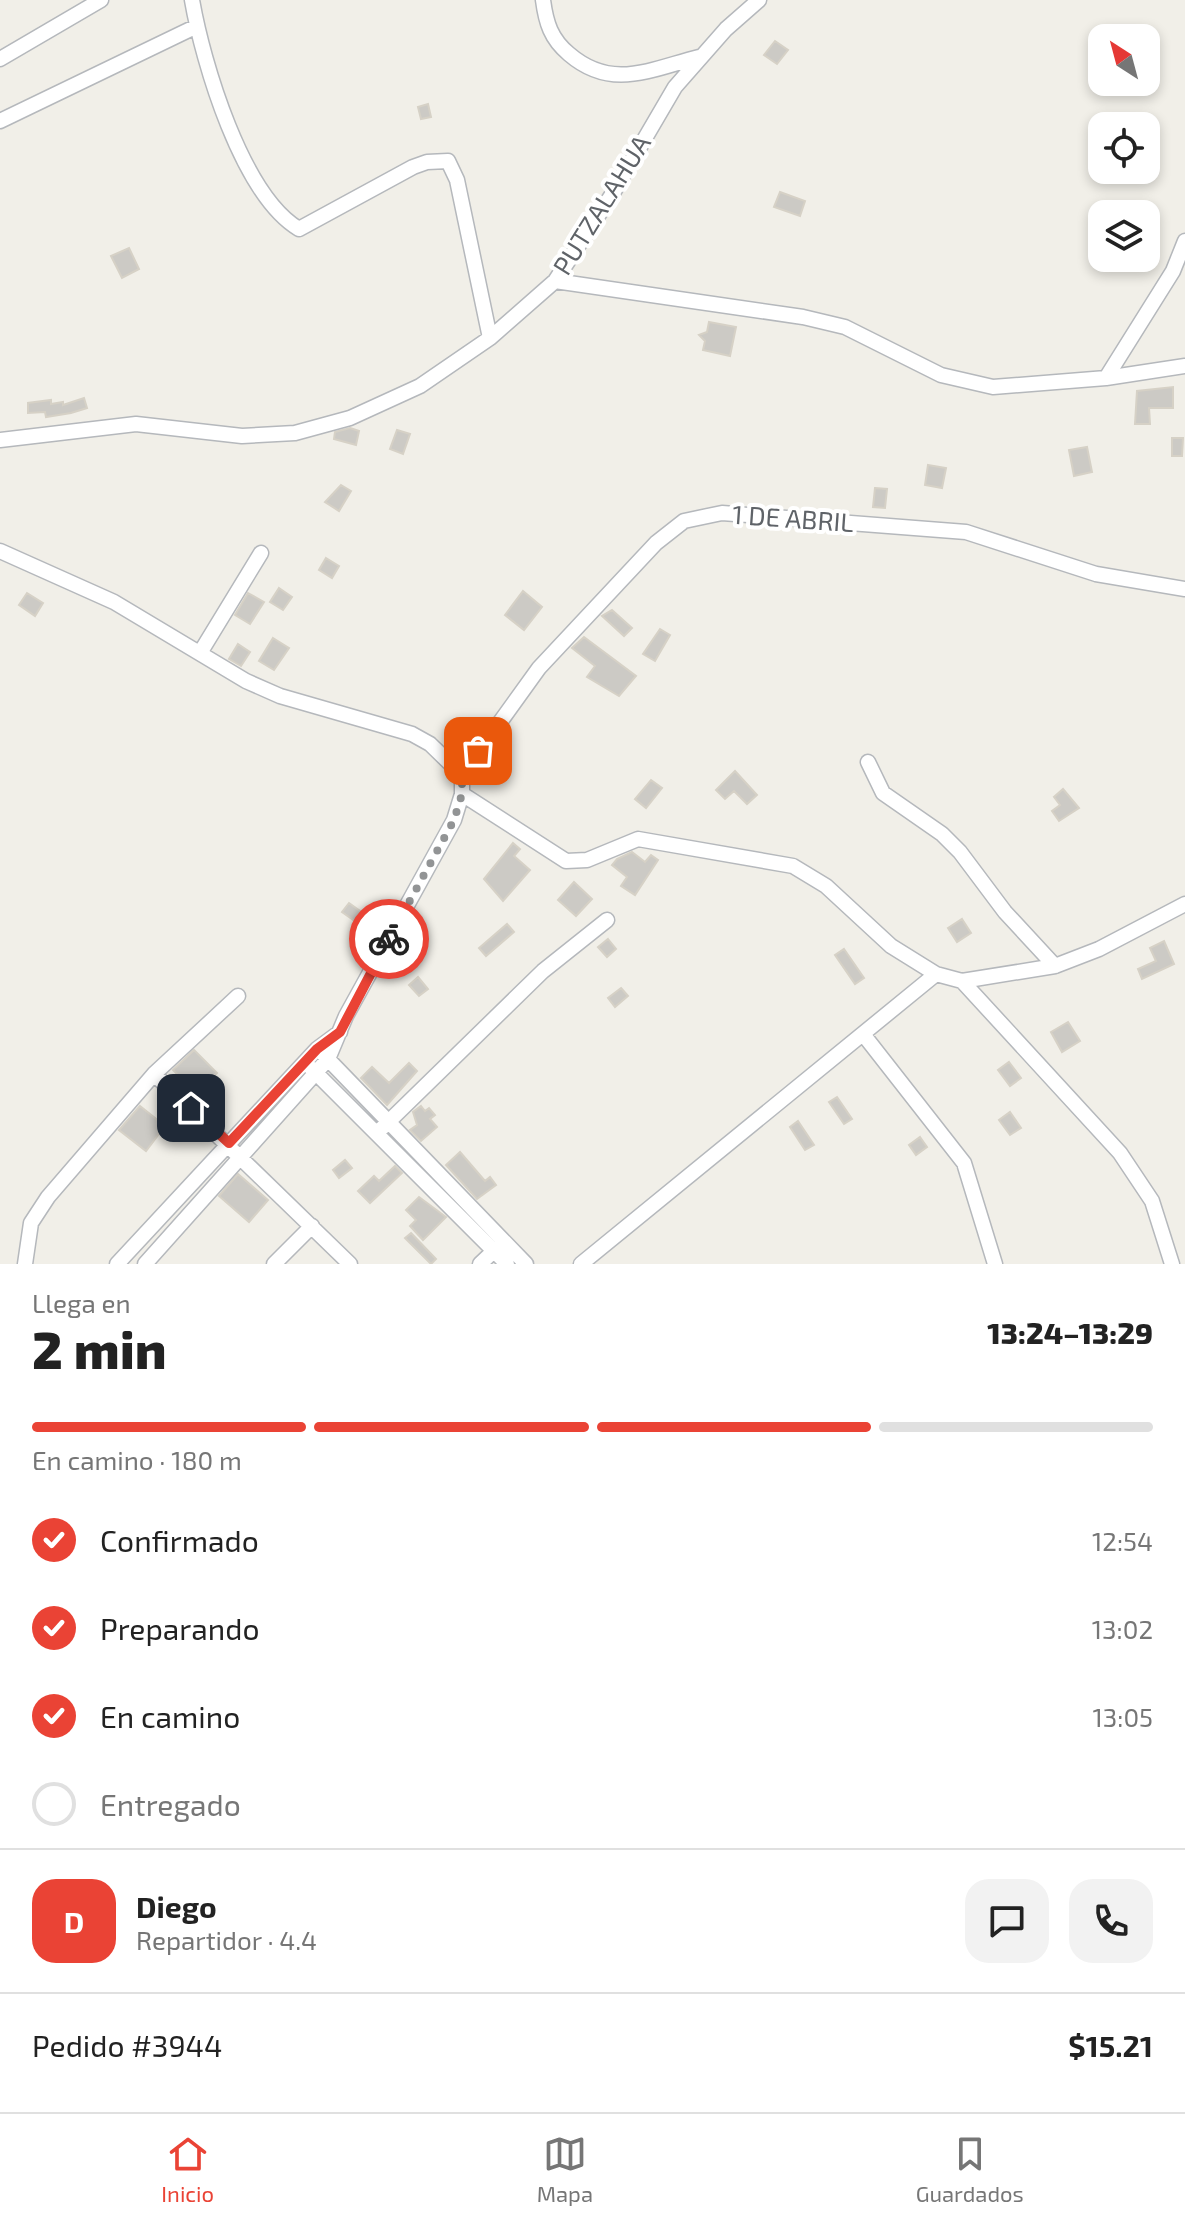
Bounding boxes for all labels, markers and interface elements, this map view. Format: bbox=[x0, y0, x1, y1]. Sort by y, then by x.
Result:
north arrow bbox=[1088, 24, 1160, 96]
map controls bbox=[1088, 24, 1160, 272]
button: locate bbox=[1088, 112, 1160, 184]
street label: PUTZALAHUA bbox=[545, 129, 656, 280]
button: layers bbox=[1088, 200, 1160, 272]
street label: 1 DE ABRIL bbox=[731, 498, 855, 537]
pin bbox=[444, 717, 512, 785]
icon: bag bbox=[456, 729, 500, 773]
courier bbox=[349, 899, 429, 979]
icon: bike bbox=[367, 917, 411, 961]
pin bbox=[157, 1074, 225, 1142]
icon: home bbox=[169, 1086, 213, 1130]
text: Llega en bbox=[32, 1287, 131, 1318]
text: 13:24–13:29 bbox=[987, 1314, 1153, 1350]
text: 2 min bbox=[32, 1317, 167, 1379]
text: En camino · 180 m bbox=[32, 1444, 242, 1475]
icon: check bbox=[32, 1518, 76, 1562]
text: Confirmado bbox=[100, 1522, 259, 1558]
text: 12:54 bbox=[1092, 1525, 1153, 1556]
icon: check bbox=[32, 1606, 76, 1650]
text: Preparando bbox=[100, 1610, 259, 1646]
text: 13:02 bbox=[1092, 1613, 1153, 1644]
icon: check bbox=[32, 1694, 76, 1738]
text: En camino bbox=[100, 1698, 240, 1734]
text: 13:05 bbox=[1092, 1701, 1153, 1732]
text: Entregado bbox=[100, 1786, 241, 1822]
button: chat bbox=[965, 1879, 1049, 1963]
button: phone bbox=[1069, 1879, 1153, 1963]
text: Diego bbox=[136, 1888, 217, 1924]
text: D bbox=[64, 1903, 84, 1939]
text: Repartidor · 4.4 bbox=[136, 1924, 317, 1955]
text: Pedido #3944 bbox=[32, 2027, 222, 2063]
text: $15.21 bbox=[1068, 2027, 1153, 2063]
tab: Inicio bbox=[161, 2132, 214, 2206]
tab: Mapa bbox=[537, 2132, 593, 2206]
tab: Guardados bbox=[916, 2132, 1024, 2206]

